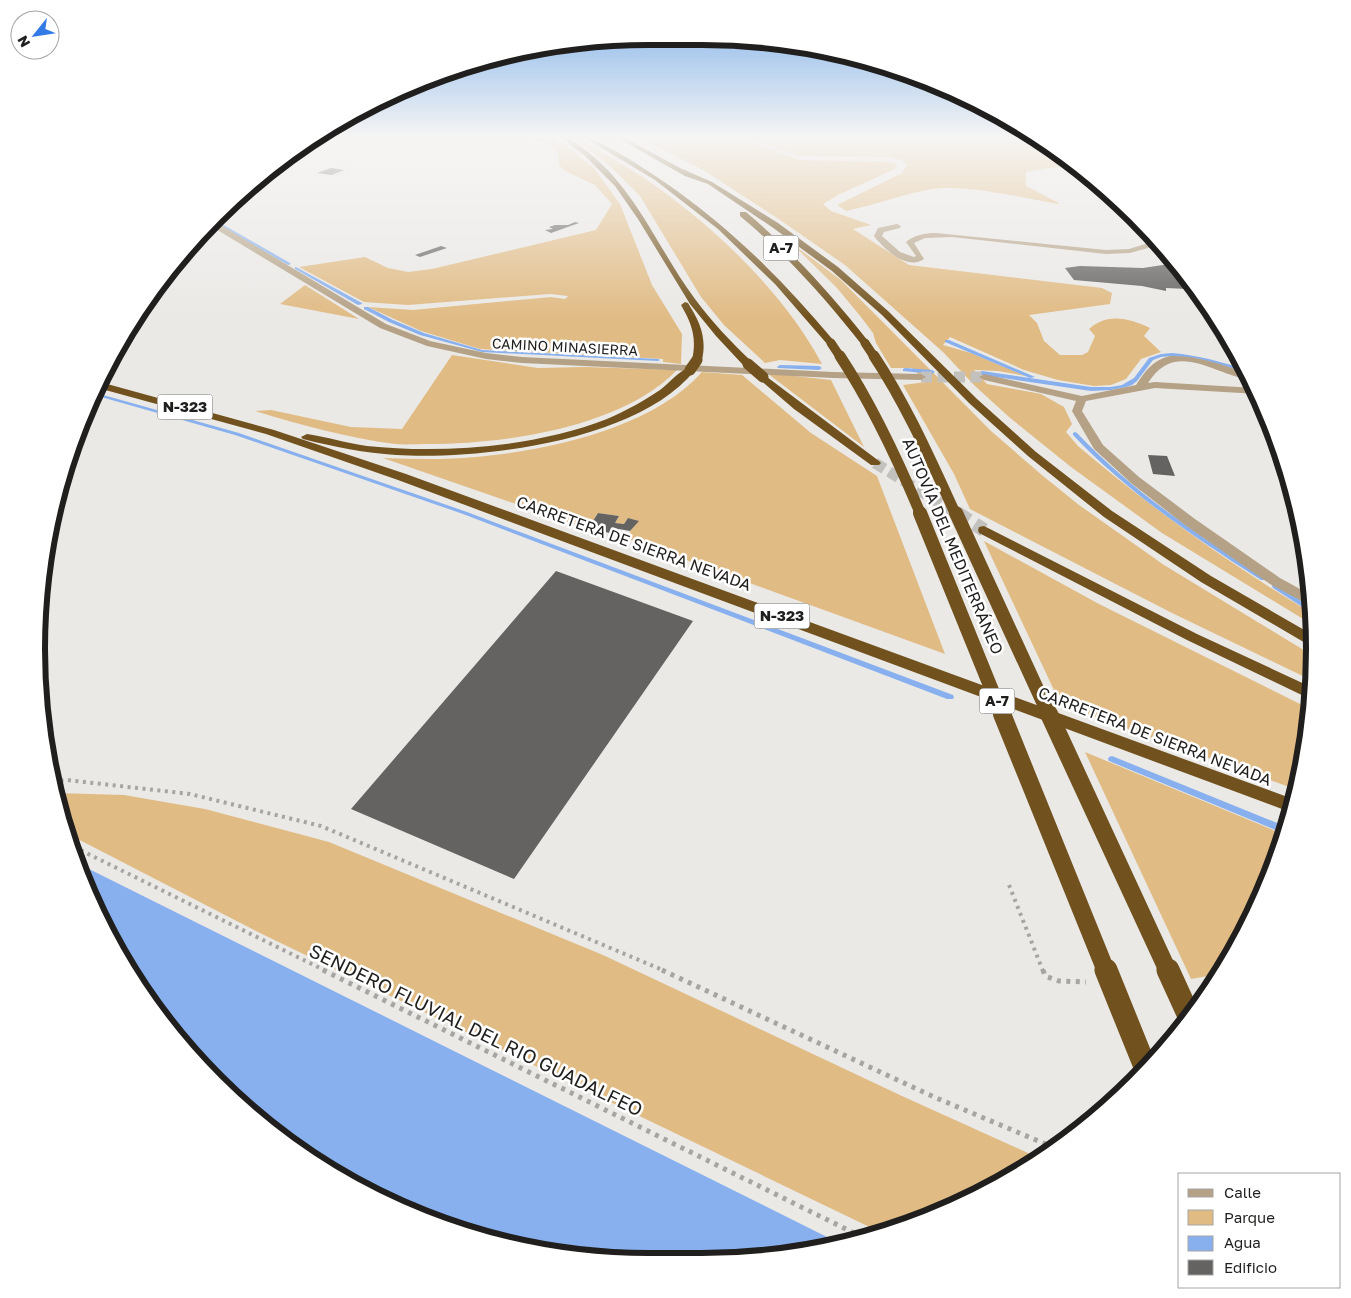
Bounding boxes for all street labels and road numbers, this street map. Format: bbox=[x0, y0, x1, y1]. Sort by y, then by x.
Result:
road number: A-7 bbox=[764, 236, 798, 260]
street label: CAMINO MINASIERRA bbox=[492, 334, 639, 359]
road number: N-323 bbox=[158, 394, 212, 420]
street label: AUTOVÍA DEL MEDITERRÁNEO bbox=[898, 435, 1008, 657]
street label: CARRETERA DE SIERRA NEVADA bbox=[514, 491, 754, 595]
road number: N-323 bbox=[754, 604, 810, 628]
street label: CARRETERA DE SIERRA NEVADA bbox=[1035, 682, 1275, 790]
road number: A-7 bbox=[980, 688, 1014, 714]
street label: SENDERO FLUVIAL DEL RIO GUADALFEO bbox=[306, 939, 647, 1121]

